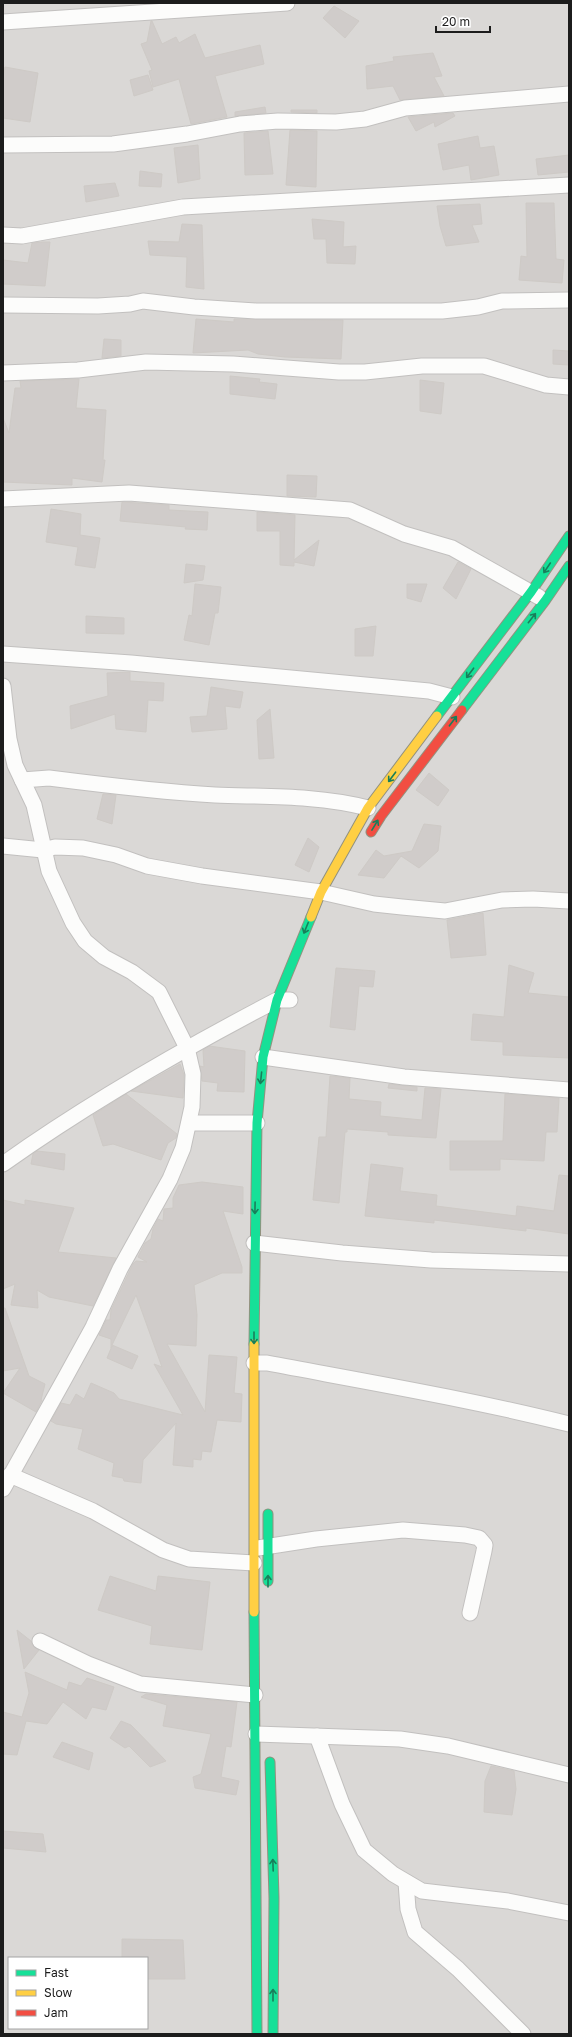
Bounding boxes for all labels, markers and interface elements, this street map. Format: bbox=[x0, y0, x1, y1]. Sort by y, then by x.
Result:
scale bar bbox=[436, 8, 490, 34]
text: 20 m bbox=[442, 14, 470, 29]
one-way arrow bbox=[543, 562, 551, 573]
one-way arrow bbox=[528, 612, 537, 623]
one-way arrow bbox=[466, 667, 474, 678]
one-way arrow bbox=[449, 716, 458, 727]
one-way arrow bbox=[388, 771, 396, 782]
one-way arrow bbox=[372, 819, 380, 831]
one-way arrow bbox=[302, 921, 310, 933]
one-way arrow bbox=[257, 1071, 265, 1084]
one-way arrow bbox=[251, 1201, 259, 1214]
one-way arrow bbox=[250, 1331, 258, 1344]
one-way arrow bbox=[264, 1575, 272, 1588]
one-way arrow bbox=[269, 1859, 277, 1872]
legend bbox=[8, 1957, 148, 2029]
text: Fast bbox=[44, 1965, 69, 1980]
text: Slow bbox=[44, 1985, 72, 2000]
one-way arrow bbox=[269, 1989, 277, 2002]
text: Jam bbox=[44, 2005, 68, 2020]

